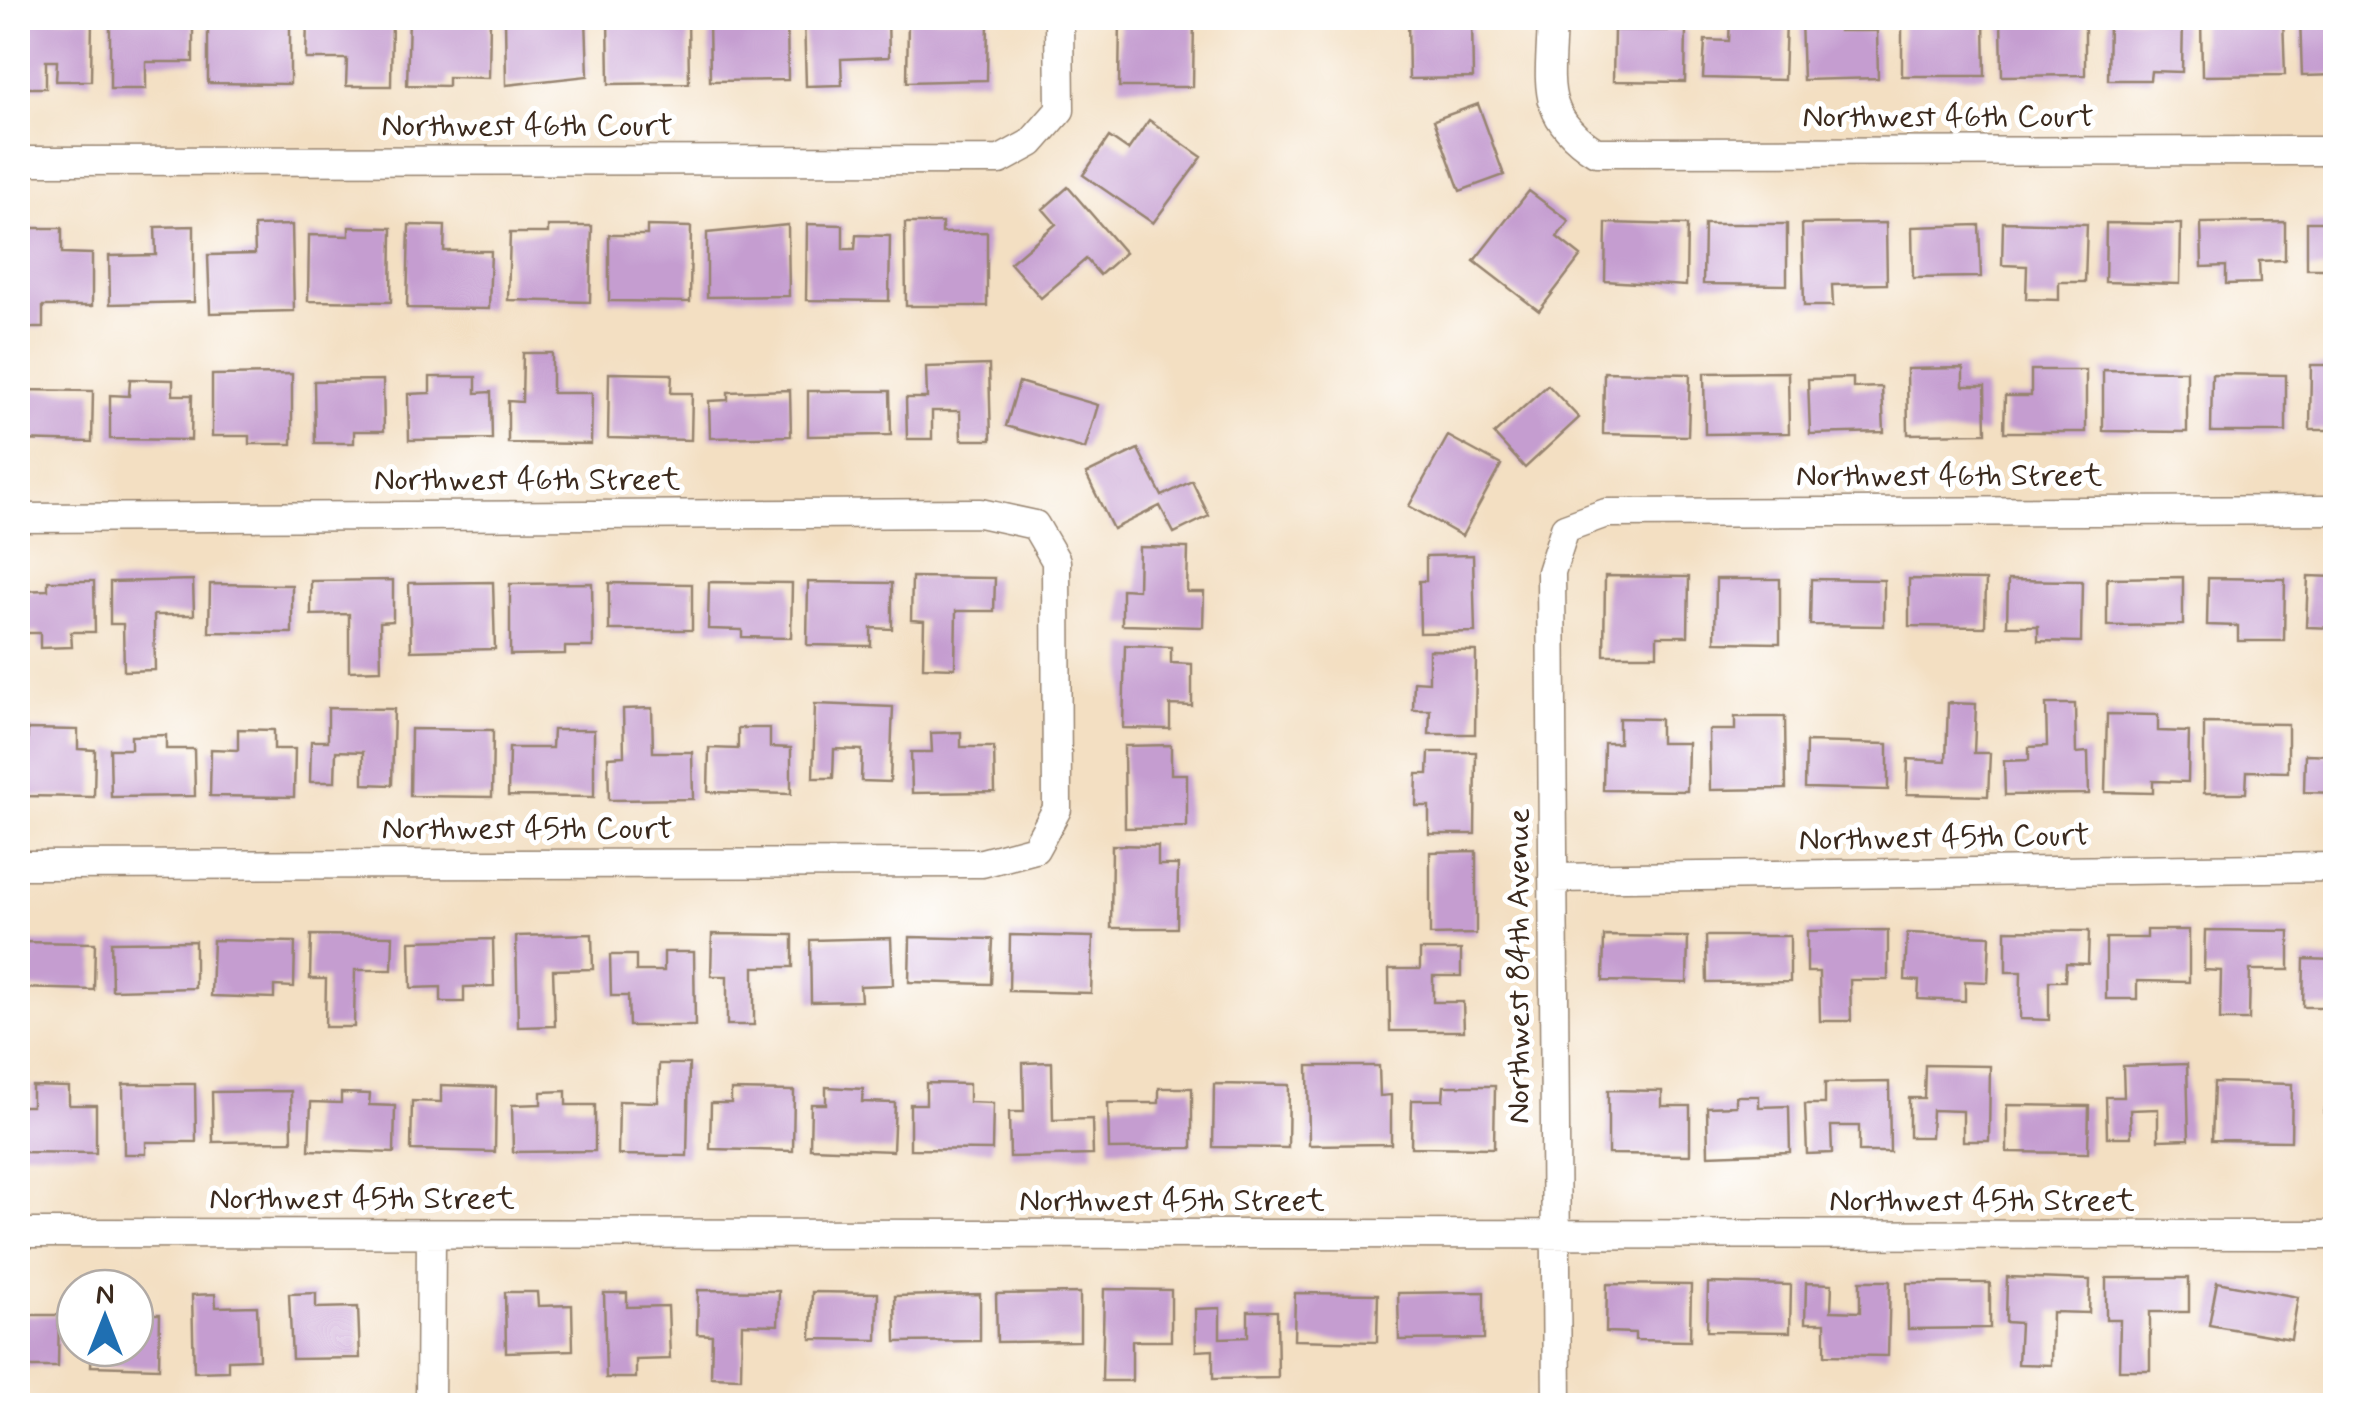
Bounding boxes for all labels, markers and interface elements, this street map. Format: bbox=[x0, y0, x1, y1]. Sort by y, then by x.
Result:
street label: Northwest 46th Court bbox=[1802, 96, 2094, 138]
street label: Northwest 46th Court bbox=[381, 105, 673, 147]
street label: Northwest 46th Street bbox=[1796, 455, 2102, 497]
street label: Northwest 46th Street bbox=[374, 459, 680, 501]
street label: Northwest 45th Court bbox=[381, 808, 673, 850]
street label: Northwest 84th Avenue bbox=[1498, 808, 1540, 1124]
street label: Northwest 45th Court bbox=[1798, 814, 2090, 862]
street label: Northwest 45th Street bbox=[209, 1178, 515, 1220]
street label: Northwest 45th Street bbox=[1019, 1180, 1325, 1222]
street label: Northwest 45th Street bbox=[1829, 1180, 2135, 1222]
north arrow bbox=[55, 1268, 155, 1368]
text: N bbox=[96, 1277, 114, 1314]

